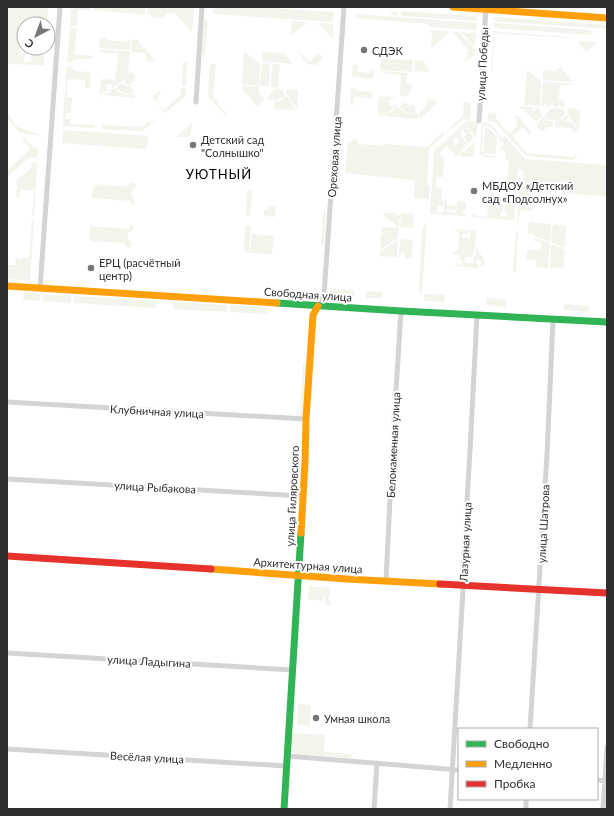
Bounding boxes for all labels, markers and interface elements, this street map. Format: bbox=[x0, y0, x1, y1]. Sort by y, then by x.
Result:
north arrow bbox=[16, 16, 56, 56]
street label: улица Победы bbox=[474, 27, 490, 101]
text: С bbox=[22, 36, 36, 51]
place label: СДЭК bbox=[372, 44, 403, 57]
marker: СДЭК bbox=[359, 45, 369, 55]
street label: Ореховая улица bbox=[325, 116, 343, 198]
place label: Детский сад "Солнышко" bbox=[201, 133, 265, 159]
marker: Детский сад "Солнышко" bbox=[188, 140, 198, 150]
district label: УЮТНЫЙ bbox=[186, 166, 252, 182]
place label: МБДОУ «Детский сад «Подсолнух» bbox=[482, 179, 573, 205]
marker: МБДОУ «Детский сад «Подсолнух» bbox=[469, 186, 479, 196]
place label: ЕРЦ (расчётный центр) bbox=[99, 256, 181, 282]
marker: ЕРЦ (расчётный центр) bbox=[86, 263, 96, 273]
street label: Свободная улица bbox=[264, 284, 352, 304]
street label: Белокаменная улица bbox=[384, 392, 402, 498]
street label: Клубничная улица bbox=[110, 402, 204, 420]
street label: улица Гиляровского bbox=[283, 445, 301, 547]
street label: улица Рыбакова bbox=[114, 478, 196, 496]
street label: улица Шатрова bbox=[534, 484, 552, 564]
street label: Лазурная улица bbox=[456, 502, 474, 583]
street label: Архитектурная улица bbox=[253, 555, 363, 575]
street label: улица Ладыгина bbox=[107, 652, 191, 670]
place label: Умная школа bbox=[324, 712, 390, 725]
marker: Умная школа bbox=[311, 713, 321, 723]
legend bbox=[458, 728, 598, 800]
text: Свободно bbox=[494, 736, 550, 751]
street label: Весёлая улица bbox=[110, 749, 184, 765]
text: Медленно bbox=[494, 756, 553, 771]
text: Пробка bbox=[494, 776, 535, 791]

